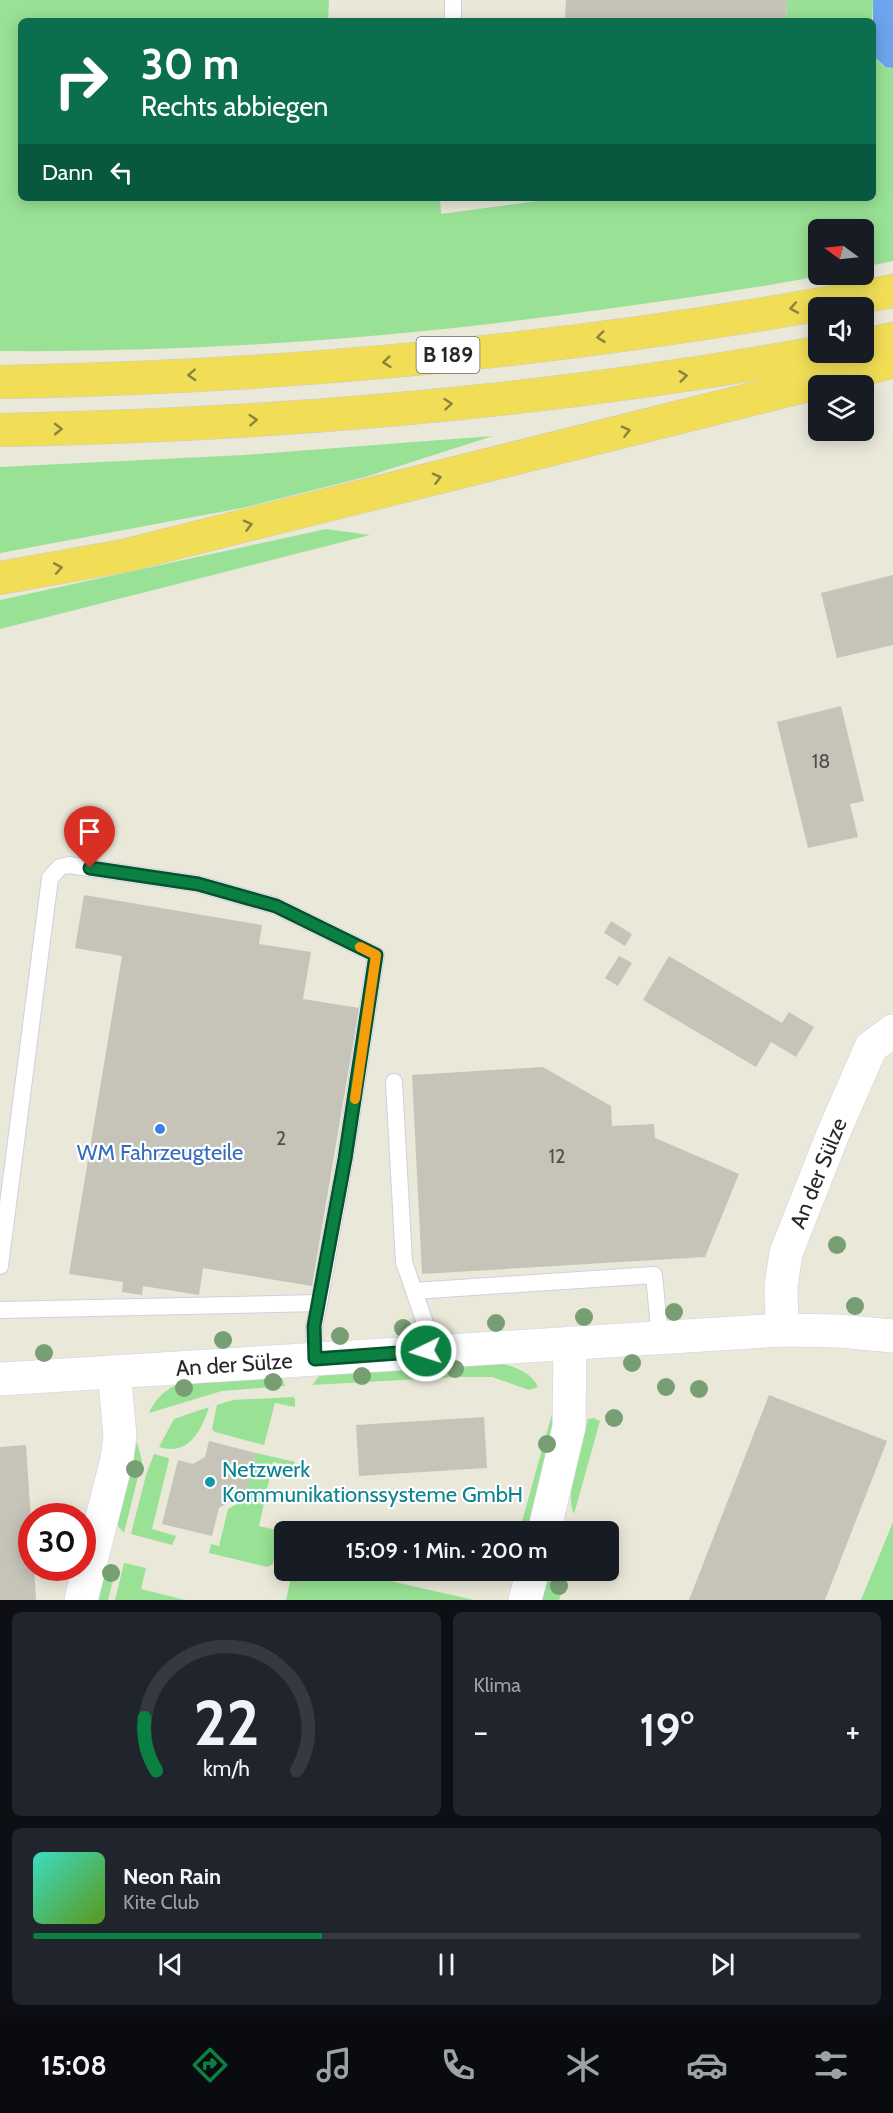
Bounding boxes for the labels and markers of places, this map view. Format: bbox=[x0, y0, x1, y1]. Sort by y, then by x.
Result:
pin bbox=[64, 806, 115, 868]
marker: WM Fahrzeugteile bbox=[153, 1122, 167, 1136]
place label: WM Fahrzeugteile bbox=[77, 1139, 243, 1166]
place label: Netzwerk Kommunikationssysteme GmbH bbox=[222, 1456, 523, 1508]
marker: Netzwerk Kommunikationssysteme GmbH bbox=[203, 1475, 217, 1489]

